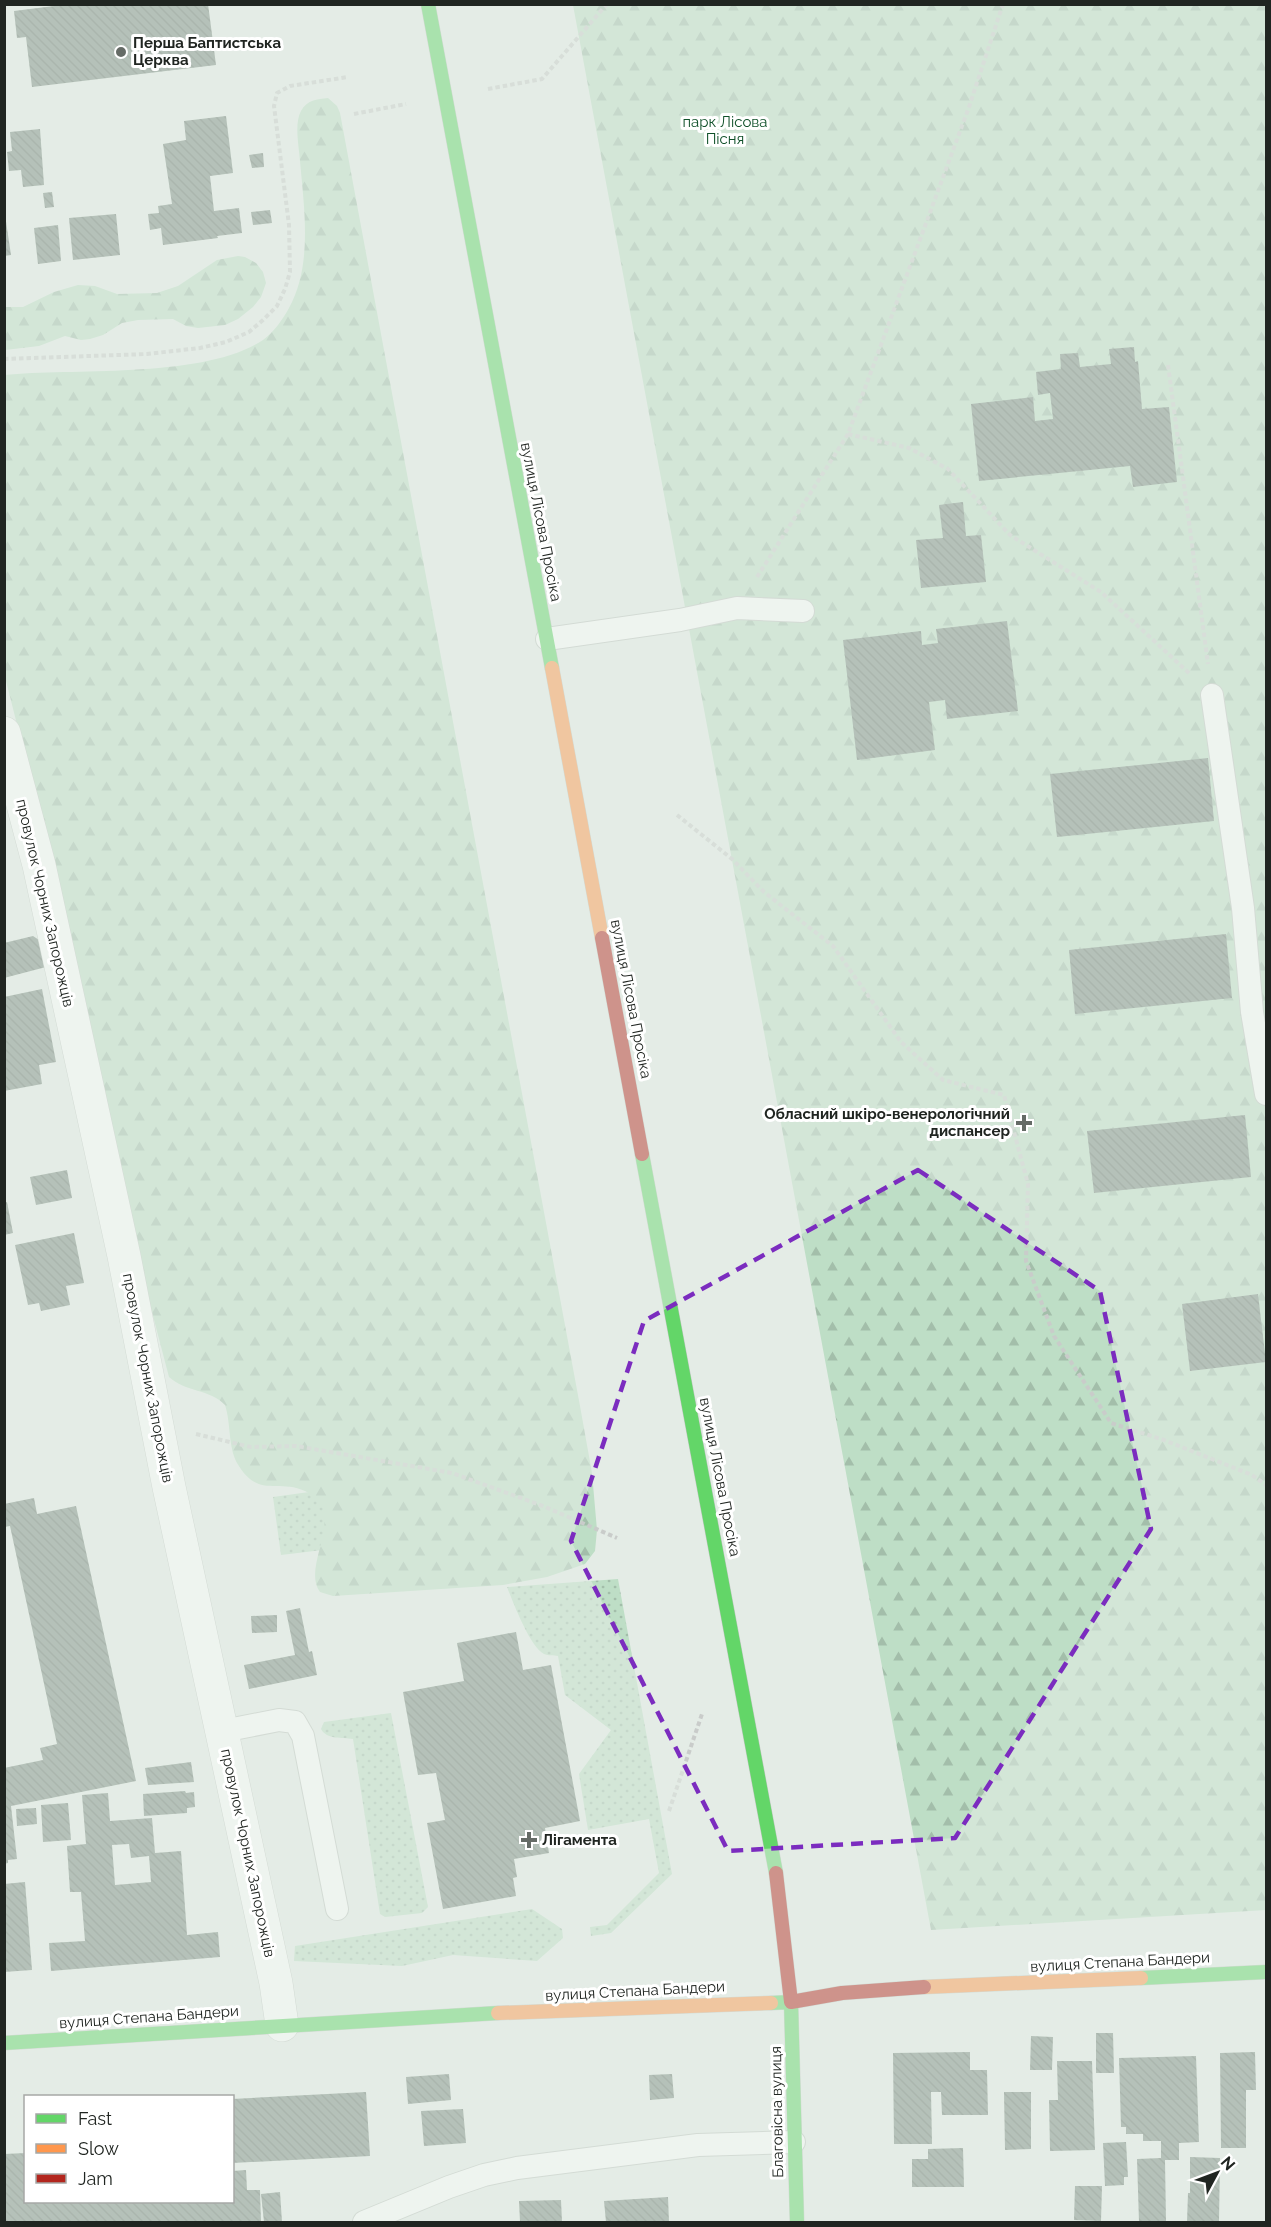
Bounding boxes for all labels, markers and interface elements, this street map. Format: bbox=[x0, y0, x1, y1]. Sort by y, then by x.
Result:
place label: Перша Баптистська Церква bbox=[133, 34, 281, 69]
marker: Перша Баптистська Церква bbox=[114, 45, 128, 59]
park label: парк Лісова Пісня bbox=[682, 113, 768, 148]
street label: вулиця Лісова Просіка bbox=[517, 441, 565, 603]
street label: провулок Чорних Запорожців bbox=[12, 797, 78, 1009]
street label: вулиця Лісова Просіка bbox=[607, 918, 655, 1080]
place label: Обласний шкіро-венерологічний диспансер bbox=[764, 1105, 1010, 1140]
marker: Обласний шкіро-венерологічний диспансер bbox=[1015, 1114, 1033, 1132]
street label: провулок Чорних Запорожців bbox=[119, 1272, 177, 1484]
street label: вулиця Лісова Просіка bbox=[696, 1396, 744, 1558]
street label: провулок Чорних Запорожців bbox=[217, 1747, 279, 1959]
marker: Лігамента bbox=[520, 1831, 538, 1849]
place label: Лігамента bbox=[542, 1831, 617, 1849]
street label: вулиця Степана Бандери bbox=[1030, 1948, 1210, 1976]
street label: вулиця Степана Бандери bbox=[545, 1977, 725, 2005]
street label: вулиця Степана Бандери bbox=[59, 2002, 239, 2032]
street label: Благовісна вулиця bbox=[767, 2046, 787, 2178]
legend bbox=[24, 2095, 234, 2203]
text: Fast bbox=[78, 2108, 112, 2129]
text: Slow bbox=[78, 2138, 119, 2159]
north arrow bbox=[1187, 2143, 1247, 2203]
text: N bbox=[1217, 2153, 1239, 2174]
text: Jam bbox=[78, 2168, 113, 2189]

